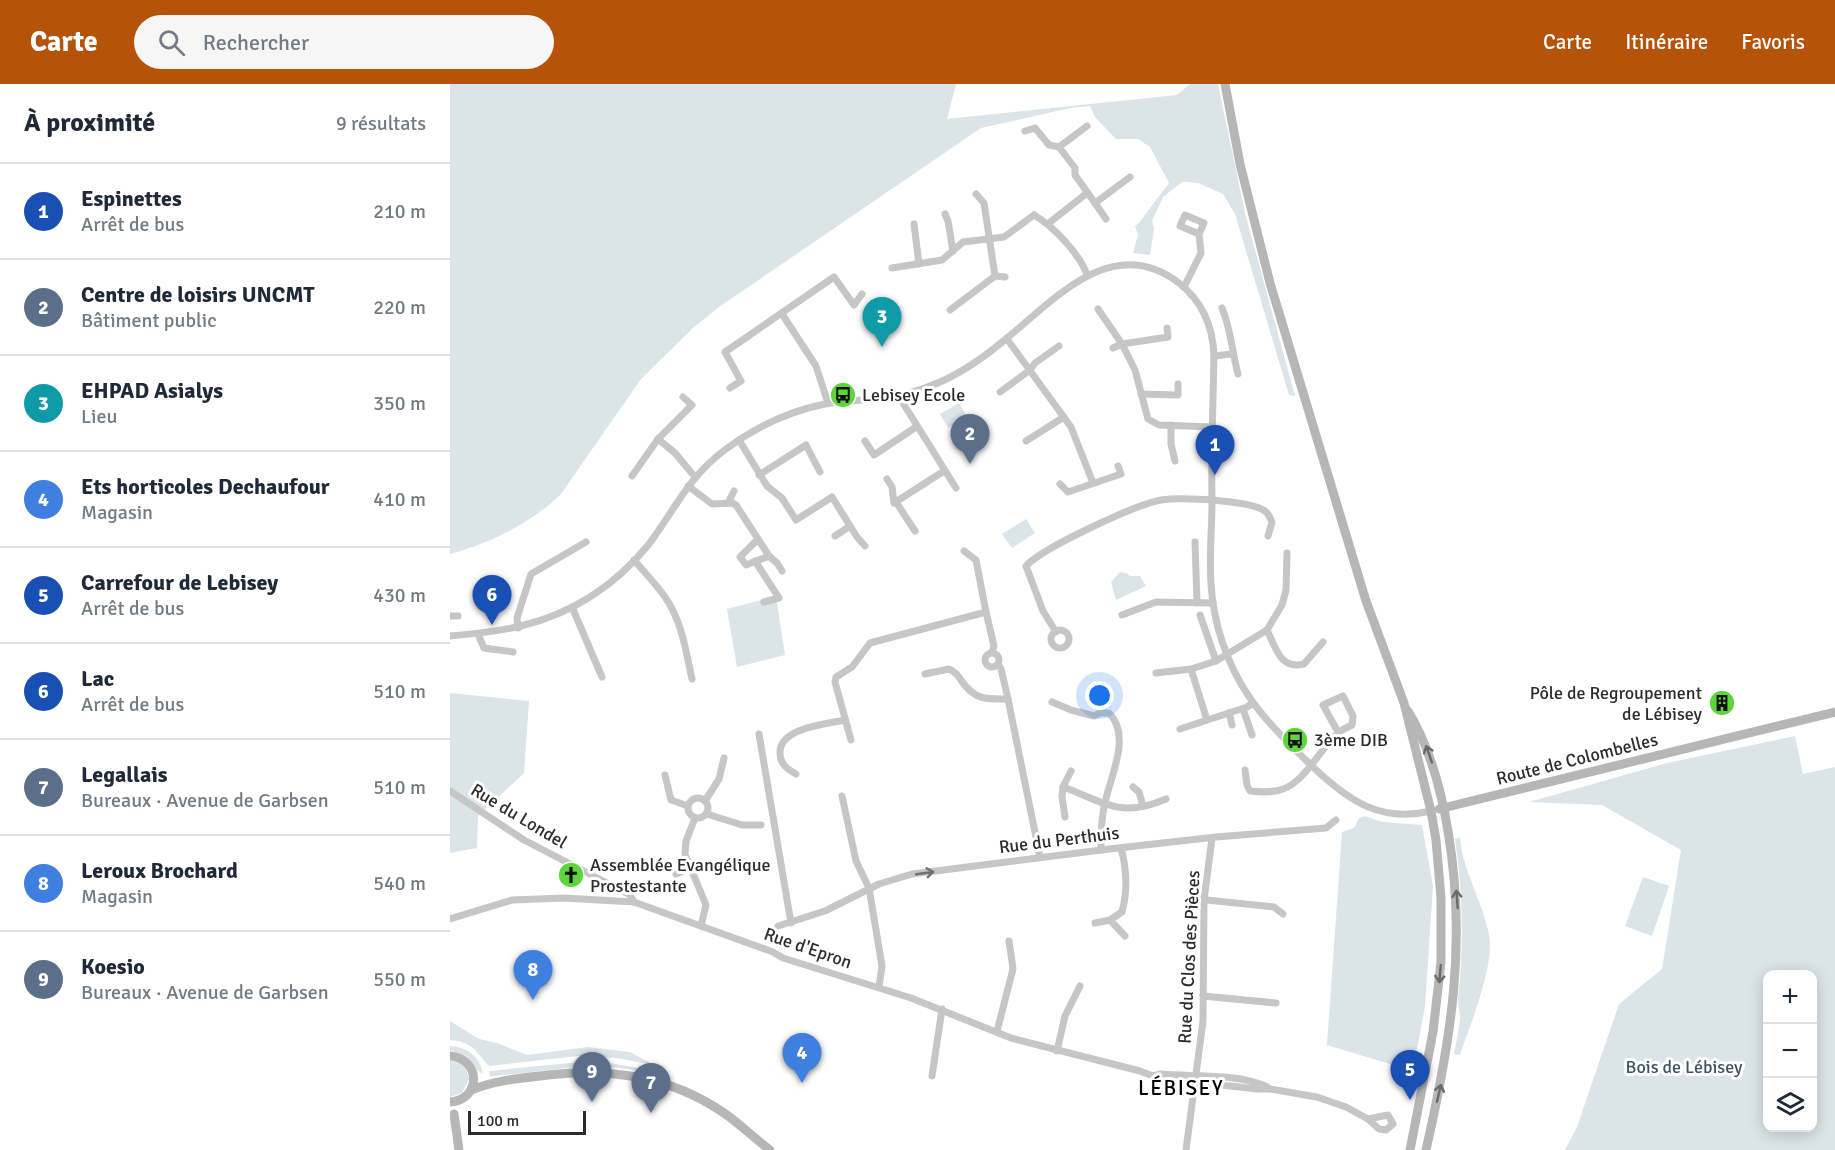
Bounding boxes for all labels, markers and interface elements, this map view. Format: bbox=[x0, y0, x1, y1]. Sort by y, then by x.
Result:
search box bbox=[134, 15, 554, 69]
text: Carte bbox=[30, 25, 98, 59]
icon: search bbox=[155, 26, 188, 59]
text: Rechercher bbox=[203, 29, 309, 56]
text: Carte bbox=[1543, 29, 1592, 55]
text: Itinéraire bbox=[1625, 29, 1708, 55]
text: Favoris bbox=[1741, 29, 1805, 55]
text: À proximité bbox=[24, 107, 155, 139]
text: 9 résultats bbox=[336, 111, 426, 136]
text: Espinettes bbox=[81, 185, 182, 212]
text: 1 bbox=[38, 199, 49, 224]
text: 210 m bbox=[373, 199, 426, 224]
text: Arrêt de bus bbox=[81, 212, 184, 237]
text: Centre de loisirs UNCMT bbox=[81, 281, 315, 308]
text: 2 bbox=[38, 295, 49, 320]
text: 220 m bbox=[373, 295, 426, 320]
pin: 3 bbox=[862, 298, 902, 347]
text: Bâtiment public bbox=[81, 308, 217, 333]
text: EHPAD Asialys bbox=[81, 377, 223, 404]
bus stop icon: Lebisey Ecole bbox=[828, 380, 858, 410]
place label: Lebisey Ecole bbox=[862, 384, 965, 406]
text: 3 bbox=[38, 391, 49, 416]
text: 350 m bbox=[373, 391, 426, 416]
text: Lieu bbox=[81, 404, 117, 429]
pin: 2 bbox=[950, 414, 990, 464]
pin: 1 bbox=[1196, 426, 1234, 475]
text: Ets horticoles Dechaufour bbox=[81, 473, 329, 500]
text: 4 bbox=[38, 487, 49, 512]
text: 410 m bbox=[373, 487, 426, 512]
text: Magasin bbox=[81, 500, 153, 525]
text: Carrefour de Lebisey bbox=[81, 569, 278, 596]
pin: 6 bbox=[472, 576, 512, 625]
text: 5 bbox=[38, 583, 49, 608]
text: 430 m bbox=[373, 583, 426, 608]
text: Arrêt de bus bbox=[81, 596, 184, 621]
text: Lac bbox=[81, 665, 114, 692]
text: 6 bbox=[38, 679, 49, 704]
text: 510 m bbox=[373, 679, 426, 704]
your location bbox=[1085, 681, 1114, 710]
place label: Pôle de Regroupement de Lébisey bbox=[1530, 682, 1703, 725]
building icon: Pôle de Regroupement de Lébisey bbox=[1707, 688, 1737, 718]
text: Arrêt de bus bbox=[81, 692, 184, 717]
bus stop icon: 3ème DIB bbox=[1280, 725, 1310, 755]
street label: Route de Colombelles bbox=[1494, 728, 1660, 790]
place label: 3ème DIB bbox=[1314, 729, 1388, 751]
one-way arrow bbox=[1422, 745, 1433, 764]
text: Legallais bbox=[81, 761, 168, 788]
text: 7 bbox=[38, 775, 49, 800]
text: 510 m bbox=[373, 775, 426, 800]
street label: Rue du Londel bbox=[467, 779, 571, 853]
text: Bureaux · Avenue de Garbsen bbox=[81, 788, 329, 813]
street label: Rue du Perthuis bbox=[998, 822, 1120, 858]
place label: Assemblée Evangélique Prostestante bbox=[590, 854, 771, 897]
text: Leroux Brochard bbox=[81, 857, 238, 884]
church icon: Assemblée Evangélique Prostestante bbox=[556, 860, 586, 890]
one-way arrow bbox=[915, 867, 935, 878]
street label: Rue du Clos des Pièces bbox=[1173, 870, 1205, 1044]
text: 8 bbox=[38, 871, 49, 896]
text: 540 m bbox=[373, 871, 426, 896]
text: Magasin bbox=[81, 884, 153, 909]
one-way arrow bbox=[1451, 890, 1462, 910]
street label: Rue d'Epron bbox=[761, 923, 855, 973]
pin: 8 bbox=[514, 950, 553, 1000]
text: Koesio bbox=[81, 953, 145, 980]
one-way arrow bbox=[1434, 964, 1445, 984]
text: 9 bbox=[38, 967, 49, 992]
text: 550 m bbox=[373, 967, 426, 992]
map controls bbox=[1763, 970, 1817, 1132]
button: + bbox=[1763, 970, 1817, 1024]
text: Bureaux · Avenue de Garbsen bbox=[81, 980, 329, 1005]
button: − bbox=[1763, 1024, 1817, 1078]
pin: 4 bbox=[782, 1034, 822, 1083]
pin: 5 bbox=[1390, 1050, 1430, 1100]
pin: 9 bbox=[572, 1052, 612, 1102]
park label: Bois de Lébisey bbox=[1626, 1056, 1743, 1078]
pin: 7 bbox=[632, 1064, 670, 1113]
district label: LÉBISEY bbox=[1138, 1075, 1224, 1101]
button: layers bbox=[1763, 1078, 1817, 1132]
one-way arrow bbox=[1434, 1084, 1446, 1103]
scale bar bbox=[468, 1108, 586, 1136]
text: 100 m bbox=[477, 1111, 519, 1131]

